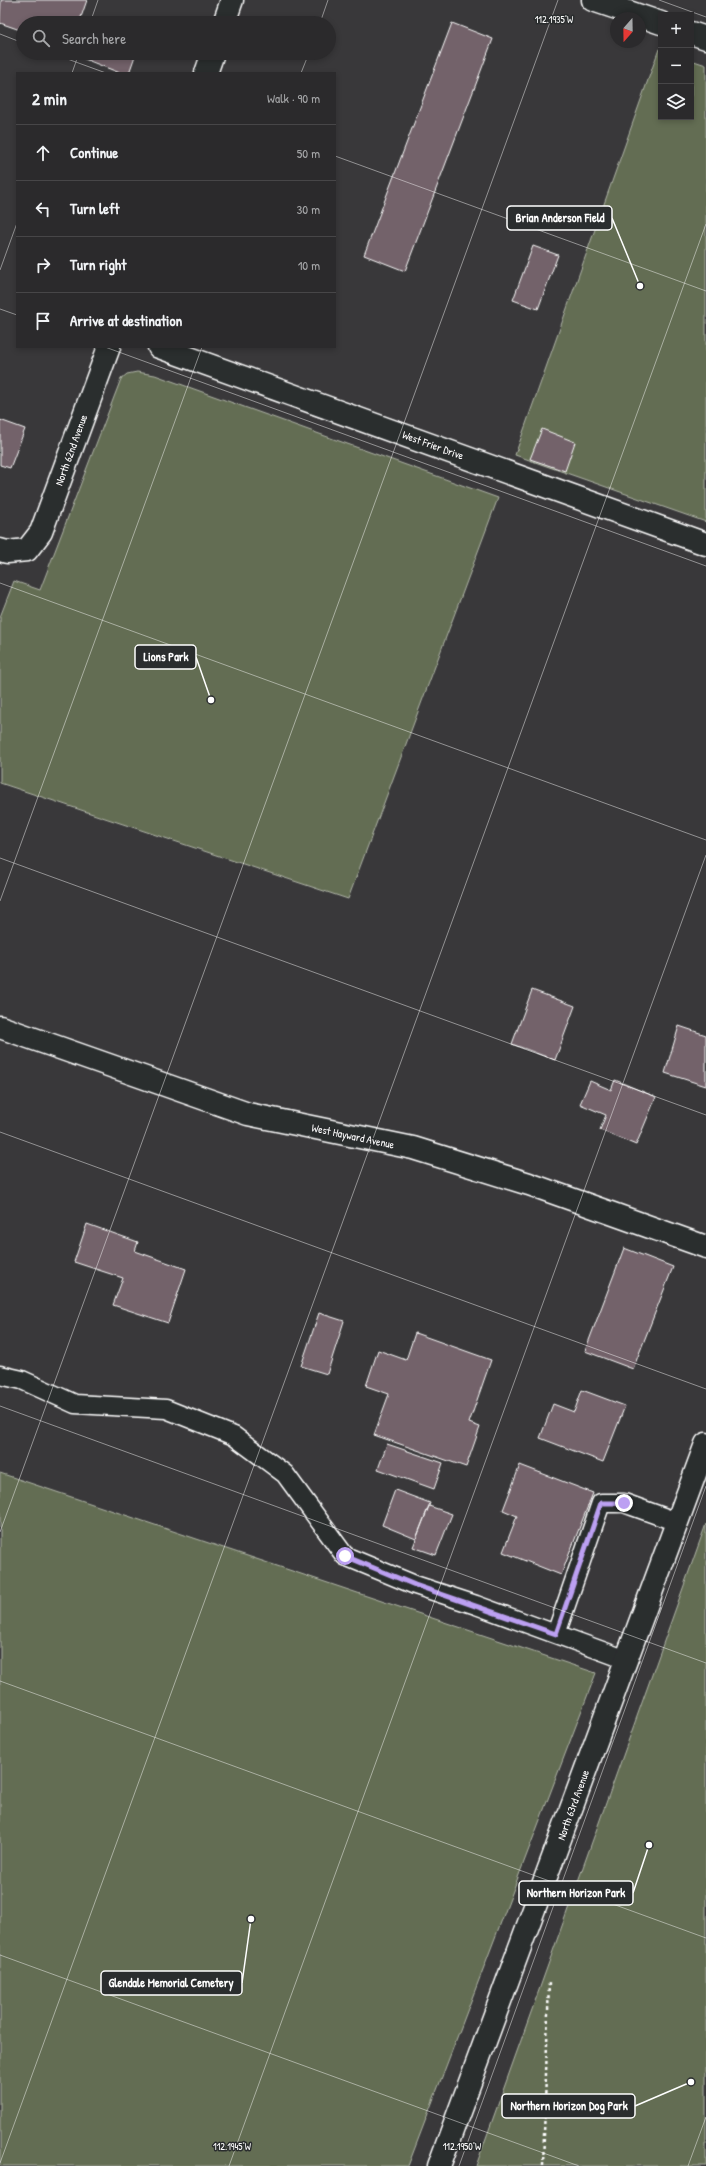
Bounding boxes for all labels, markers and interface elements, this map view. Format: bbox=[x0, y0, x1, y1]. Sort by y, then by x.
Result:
north arrow bbox=[610, 12, 646, 48]
map controls bbox=[658, 12, 694, 120]
button: + bbox=[658, 12, 694, 48]
text: 112.1935°W bbox=[535, 13, 574, 26]
search box bbox=[16, 16, 336, 60]
icon: search bbox=[30, 27, 52, 49]
text: Search here bbox=[62, 28, 126, 49]
button: − bbox=[658, 48, 694, 84]
button: layers bbox=[658, 84, 694, 120]
text: 2 min bbox=[32, 87, 67, 110]
text: Walk · 90 m bbox=[267, 89, 320, 107]
icon: ahead bbox=[32, 142, 54, 164]
text: Continue bbox=[70, 142, 118, 163]
text: 50 m bbox=[297, 144, 320, 162]
icon: left bbox=[32, 198, 54, 220]
text: Turn left bbox=[70, 198, 120, 219]
text: 30 m bbox=[297, 200, 320, 218]
callout: Brian Anderson Field bbox=[507, 206, 612, 230]
text: Brian Anderson Field bbox=[515, 209, 605, 226]
icon: right bbox=[32, 254, 54, 276]
text: Turn right bbox=[70, 254, 126, 275]
text: 10 m bbox=[298, 256, 320, 274]
icon: arrive bbox=[32, 310, 54, 332]
text: Arrive at destination bbox=[70, 310, 182, 331]
street label: North 62nd Avenue bbox=[52, 412, 91, 487]
street label: West Frier Drive bbox=[400, 427, 466, 463]
callout: Lions Park bbox=[135, 645, 196, 669]
text: Lions Park bbox=[144, 648, 188, 665]
street label: West Hayward Avenue bbox=[310, 1120, 396, 1152]
route end bbox=[615, 1494, 633, 1512]
route start bbox=[336, 1547, 354, 1565]
street label: North 63rd Avenue bbox=[554, 1767, 592, 1842]
callout: Northern Horizon Park bbox=[519, 1881, 633, 1905]
text: Northern Horizon Park bbox=[527, 1884, 625, 1901]
callout: Glendale Memorial Cemetery bbox=[101, 1971, 242, 1995]
text: Glendale Memorial Cemetery bbox=[108, 1974, 234, 1992]
callout: Northern Horizon Dog Park bbox=[502, 2094, 635, 2118]
text: Northern Horizon Dog Park bbox=[510, 2097, 628, 2115]
text: 112.1945°W bbox=[213, 2140, 252, 2153]
text: 112.1950°W bbox=[443, 2140, 482, 2153]

